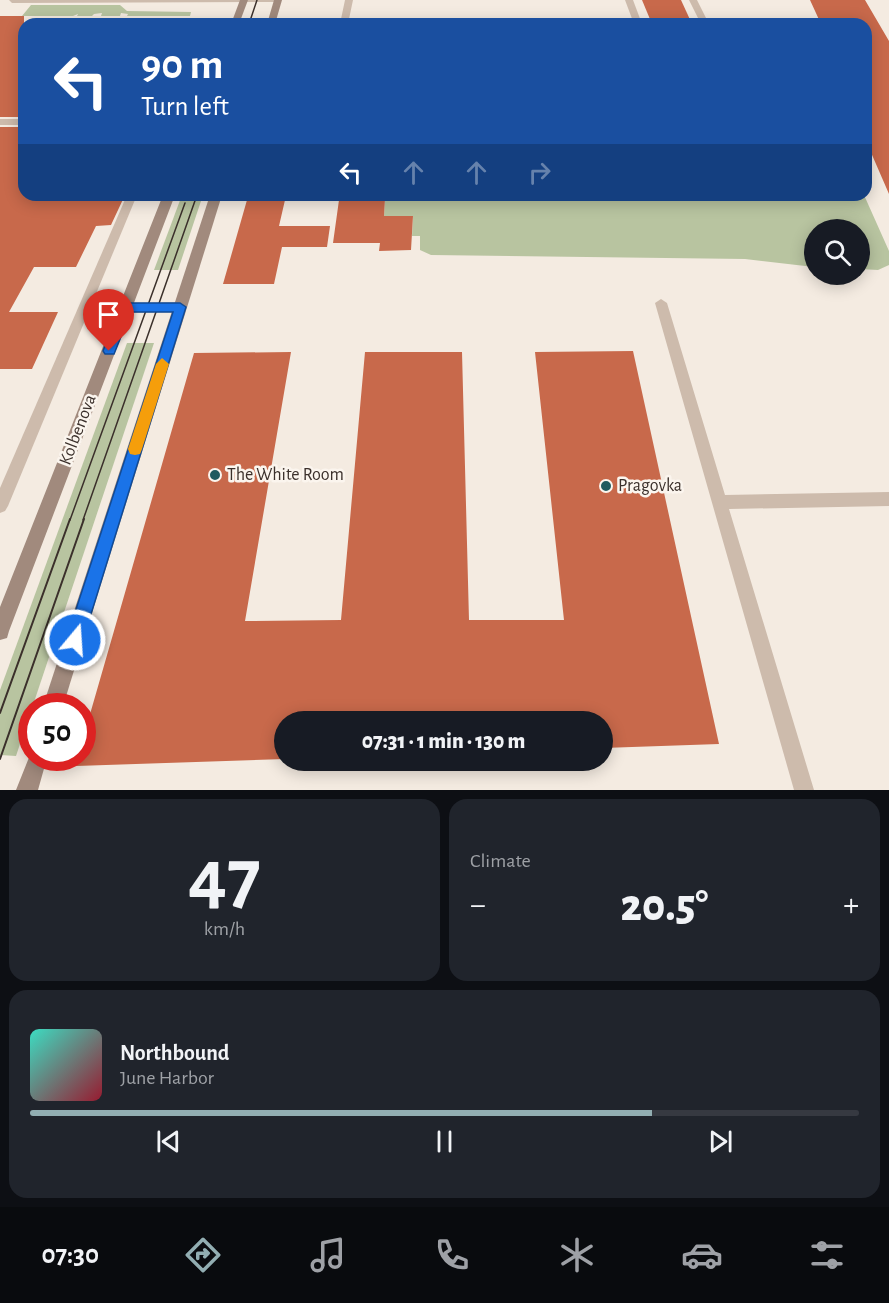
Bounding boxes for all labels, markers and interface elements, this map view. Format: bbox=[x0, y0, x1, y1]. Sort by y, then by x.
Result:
icon: left bbox=[42, 42, 120, 120]
text: 90 m bbox=[141, 44, 223, 86]
text: Turn left bbox=[141, 93, 229, 120]
icon: left bbox=[334, 156, 367, 189]
icon: ahead bbox=[397, 156, 430, 189]
icon: ahead bbox=[460, 156, 493, 189]
icon: right bbox=[523, 156, 556, 189]
map controls bbox=[804, 219, 870, 285]
button: search bbox=[804, 219, 870, 285]
pin bbox=[83, 289, 134, 351]
icon: arrive bbox=[92, 298, 125, 331]
street label: Kolbenova bbox=[56, 392, 100, 468]
place label: The White Room bbox=[227, 466, 344, 484]
marker: The White Room bbox=[208, 468, 222, 482]
place label: Pragovka bbox=[618, 477, 682, 495]
marker: Pragovka bbox=[599, 479, 613, 493]
position arrow bbox=[43, 608, 107, 672]
speed limit sign: 50 bbox=[18, 693, 96, 771]
text: 07:31 · 1 min · 130 m bbox=[362, 730, 525, 752]
text: 47 bbox=[188, 839, 261, 917]
text: Climate bbox=[470, 851, 531, 871]
text: 20.5° bbox=[621, 884, 708, 929]
text: − bbox=[470, 889, 486, 922]
text: + bbox=[843, 889, 859, 922]
text: km/h bbox=[204, 919, 245, 939]
text: Northbound bbox=[120, 1042, 229, 1064]
text: June Harbor bbox=[120, 1068, 214, 1088]
icon: previous bbox=[152, 1125, 185, 1158]
icon: pause bbox=[428, 1125, 461, 1158]
icon: next bbox=[704, 1125, 737, 1158]
icon: directions bbox=[182, 1234, 224, 1276]
icon: music bbox=[307, 1234, 349, 1276]
icon: phone bbox=[431, 1234, 473, 1276]
icon: climate bbox=[556, 1234, 598, 1276]
icon: car bbox=[681, 1234, 723, 1276]
icon: filters bbox=[806, 1234, 848, 1276]
text: 07:30 bbox=[41, 1241, 99, 1268]

